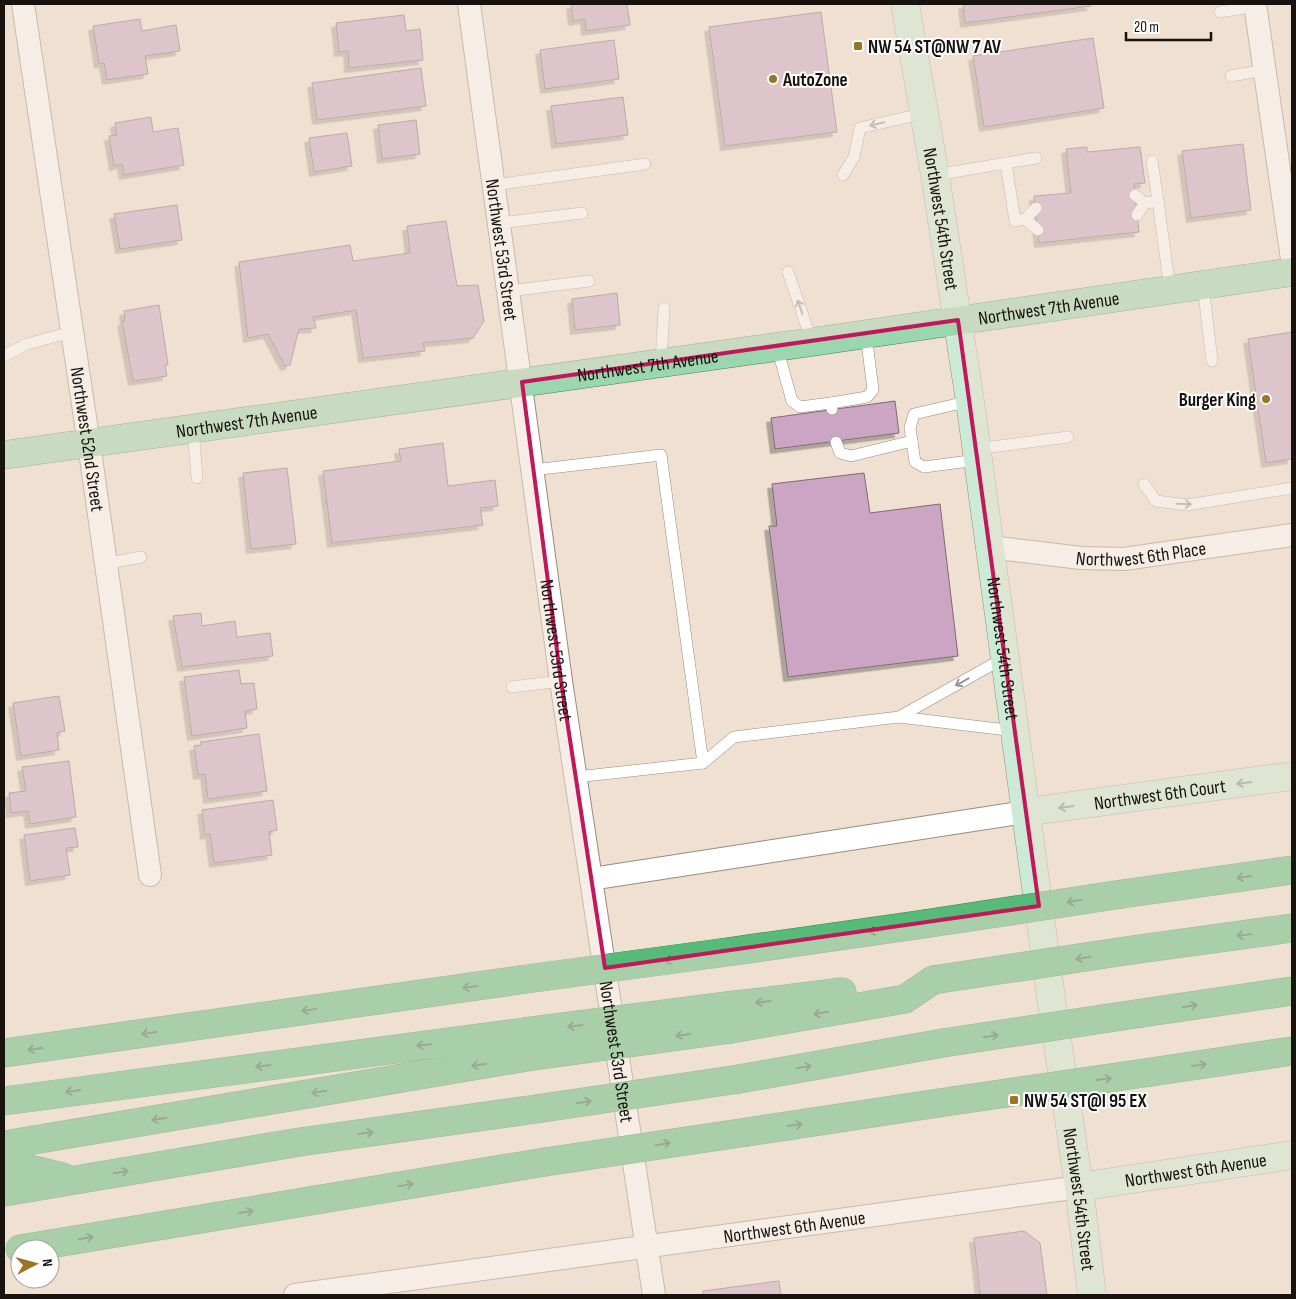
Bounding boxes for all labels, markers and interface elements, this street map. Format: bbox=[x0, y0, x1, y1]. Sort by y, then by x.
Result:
scale bar bbox=[1126, 10, 1211, 42]
text: 20 m bbox=[1134, 18, 1159, 37]
place label: NW 54 ST@NW 7 AV bbox=[868, 36, 1002, 59]
marker: NW 54 ST@NW 7 AV bbox=[852, 40, 864, 52]
place label: AutoZone bbox=[782, 69, 848, 92]
marker: AutoZone bbox=[767, 73, 779, 85]
one-way arrow bbox=[870, 120, 886, 129]
street label: Northwest 54th Street bbox=[917, 146, 963, 292]
street label: Northwest 53rd Street bbox=[480, 178, 522, 323]
street label: Northwest 7th Avenue bbox=[977, 287, 1121, 331]
one-way arrow bbox=[795, 300, 804, 315]
street label: Northwest 7th Avenue bbox=[576, 345, 720, 388]
street label: Northwest 52nd Street bbox=[65, 366, 108, 513]
place label: Burger King bbox=[1179, 389, 1256, 412]
marker: Burger King bbox=[1260, 393, 1272, 405]
street label: Northwest 7th Avenue bbox=[175, 401, 319, 444]
one-way arrow bbox=[1176, 499, 1192, 509]
street label: Northwest 6th Place bbox=[1075, 537, 1208, 572]
street label: Northwest 54th Street bbox=[981, 576, 1023, 722]
street label: Northwest 53rd Street bbox=[534, 578, 577, 723]
one-way arrow bbox=[956, 677, 970, 687]
street label: Northwest 6th Court bbox=[1093, 775, 1228, 816]
one-way arrow bbox=[1236, 778, 1252, 788]
one-way arrow bbox=[1058, 802, 1074, 812]
one-way arrow bbox=[1236, 872, 1252, 882]
one-way arrow bbox=[1067, 896, 1083, 906]
one-way arrow bbox=[868, 926, 884, 936]
one-way arrow bbox=[1236, 930, 1252, 940]
one-way arrow bbox=[1076, 953, 1092, 963]
one-way arrow bbox=[664, 955, 680, 965]
street label: Northwest 53rd Street bbox=[594, 979, 638, 1124]
one-way arrow bbox=[463, 982, 479, 992]
one-way arrow bbox=[755, 997, 771, 1007]
one-way arrow bbox=[1182, 1001, 1198, 1011]
one-way arrow bbox=[302, 1005, 318, 1015]
one-way arrow bbox=[813, 1009, 829, 1019]
one-way arrow bbox=[567, 1021, 583, 1031]
one-way arrow bbox=[141, 1028, 157, 1038]
one-way arrow bbox=[675, 1031, 691, 1041]
one-way arrow bbox=[983, 1031, 999, 1041]
one-way arrow bbox=[416, 1040, 432, 1050]
one-way arrow bbox=[28, 1044, 44, 1054]
one-way arrow bbox=[1191, 1060, 1207, 1070]
one-way arrow bbox=[255, 1061, 271, 1071]
one-way arrow bbox=[471, 1061, 487, 1071]
one-way arrow bbox=[796, 1062, 812, 1072]
one-way arrow bbox=[1096, 1074, 1112, 1084]
one-way arrow bbox=[65, 1086, 81, 1096]
one-way arrow bbox=[311, 1088, 327, 1098]
place label: NW 54 ST@I 95 EX bbox=[1024, 1090, 1147, 1113]
marker: NW 54 ST@I 95 EX bbox=[1008, 1094, 1020, 1106]
one-way arrow bbox=[576, 1097, 592, 1107]
one-way arrow bbox=[151, 1115, 167, 1125]
one-way arrow bbox=[787, 1119, 803, 1129]
street label: Northwest 54th Street bbox=[1057, 1126, 1099, 1272]
one-way arrow bbox=[358, 1127, 374, 1137]
one-way arrow bbox=[654, 1139, 670, 1149]
street label: Northwest 6th Avenue bbox=[1124, 1149, 1268, 1193]
one-way arrow bbox=[113, 1166, 129, 1176]
one-way arrow bbox=[398, 1180, 414, 1190]
one-way arrow bbox=[237, 1206, 253, 1216]
street label: Northwest 6th Avenue bbox=[722, 1207, 867, 1249]
one-way arrow bbox=[77, 1233, 93, 1243]
north arrow bbox=[10, 1239, 60, 1289]
text: N bbox=[39, 1258, 56, 1267]

